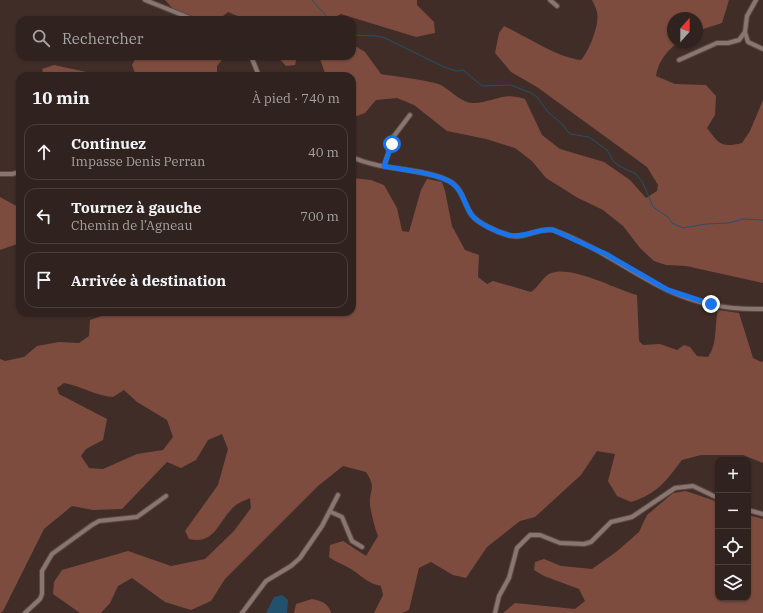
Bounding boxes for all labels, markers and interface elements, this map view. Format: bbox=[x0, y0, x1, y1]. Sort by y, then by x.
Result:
north arrow bbox=[667, 12, 703, 48]
search box bbox=[16, 16, 356, 60]
icon: search bbox=[30, 27, 52, 49]
text: Rechercher bbox=[62, 29, 143, 48]
text: 10 min bbox=[32, 87, 90, 109]
text: À pied · 740 m bbox=[252, 90, 340, 107]
text: Continuez bbox=[71, 134, 146, 153]
route start bbox=[383, 135, 401, 153]
icon: ahead bbox=[33, 141, 55, 163]
text: 40 m bbox=[308, 144, 339, 161]
text: Impasse Denis Perran bbox=[71, 153, 205, 170]
text: Tournez à gauche bbox=[71, 198, 202, 217]
icon: left bbox=[33, 205, 55, 227]
text: 700 m bbox=[300, 208, 339, 225]
text: Chemin de l’Agneau bbox=[71, 217, 192, 234]
icon: arrive bbox=[33, 269, 55, 291]
text: Arrivée à destination bbox=[71, 271, 226, 290]
route end bbox=[702, 295, 720, 313]
map controls bbox=[715, 457, 751, 601]
button: + bbox=[715, 457, 751, 493]
button: − bbox=[715, 493, 751, 529]
button: locate bbox=[715, 529, 751, 565]
button: layers bbox=[715, 565, 751, 601]

